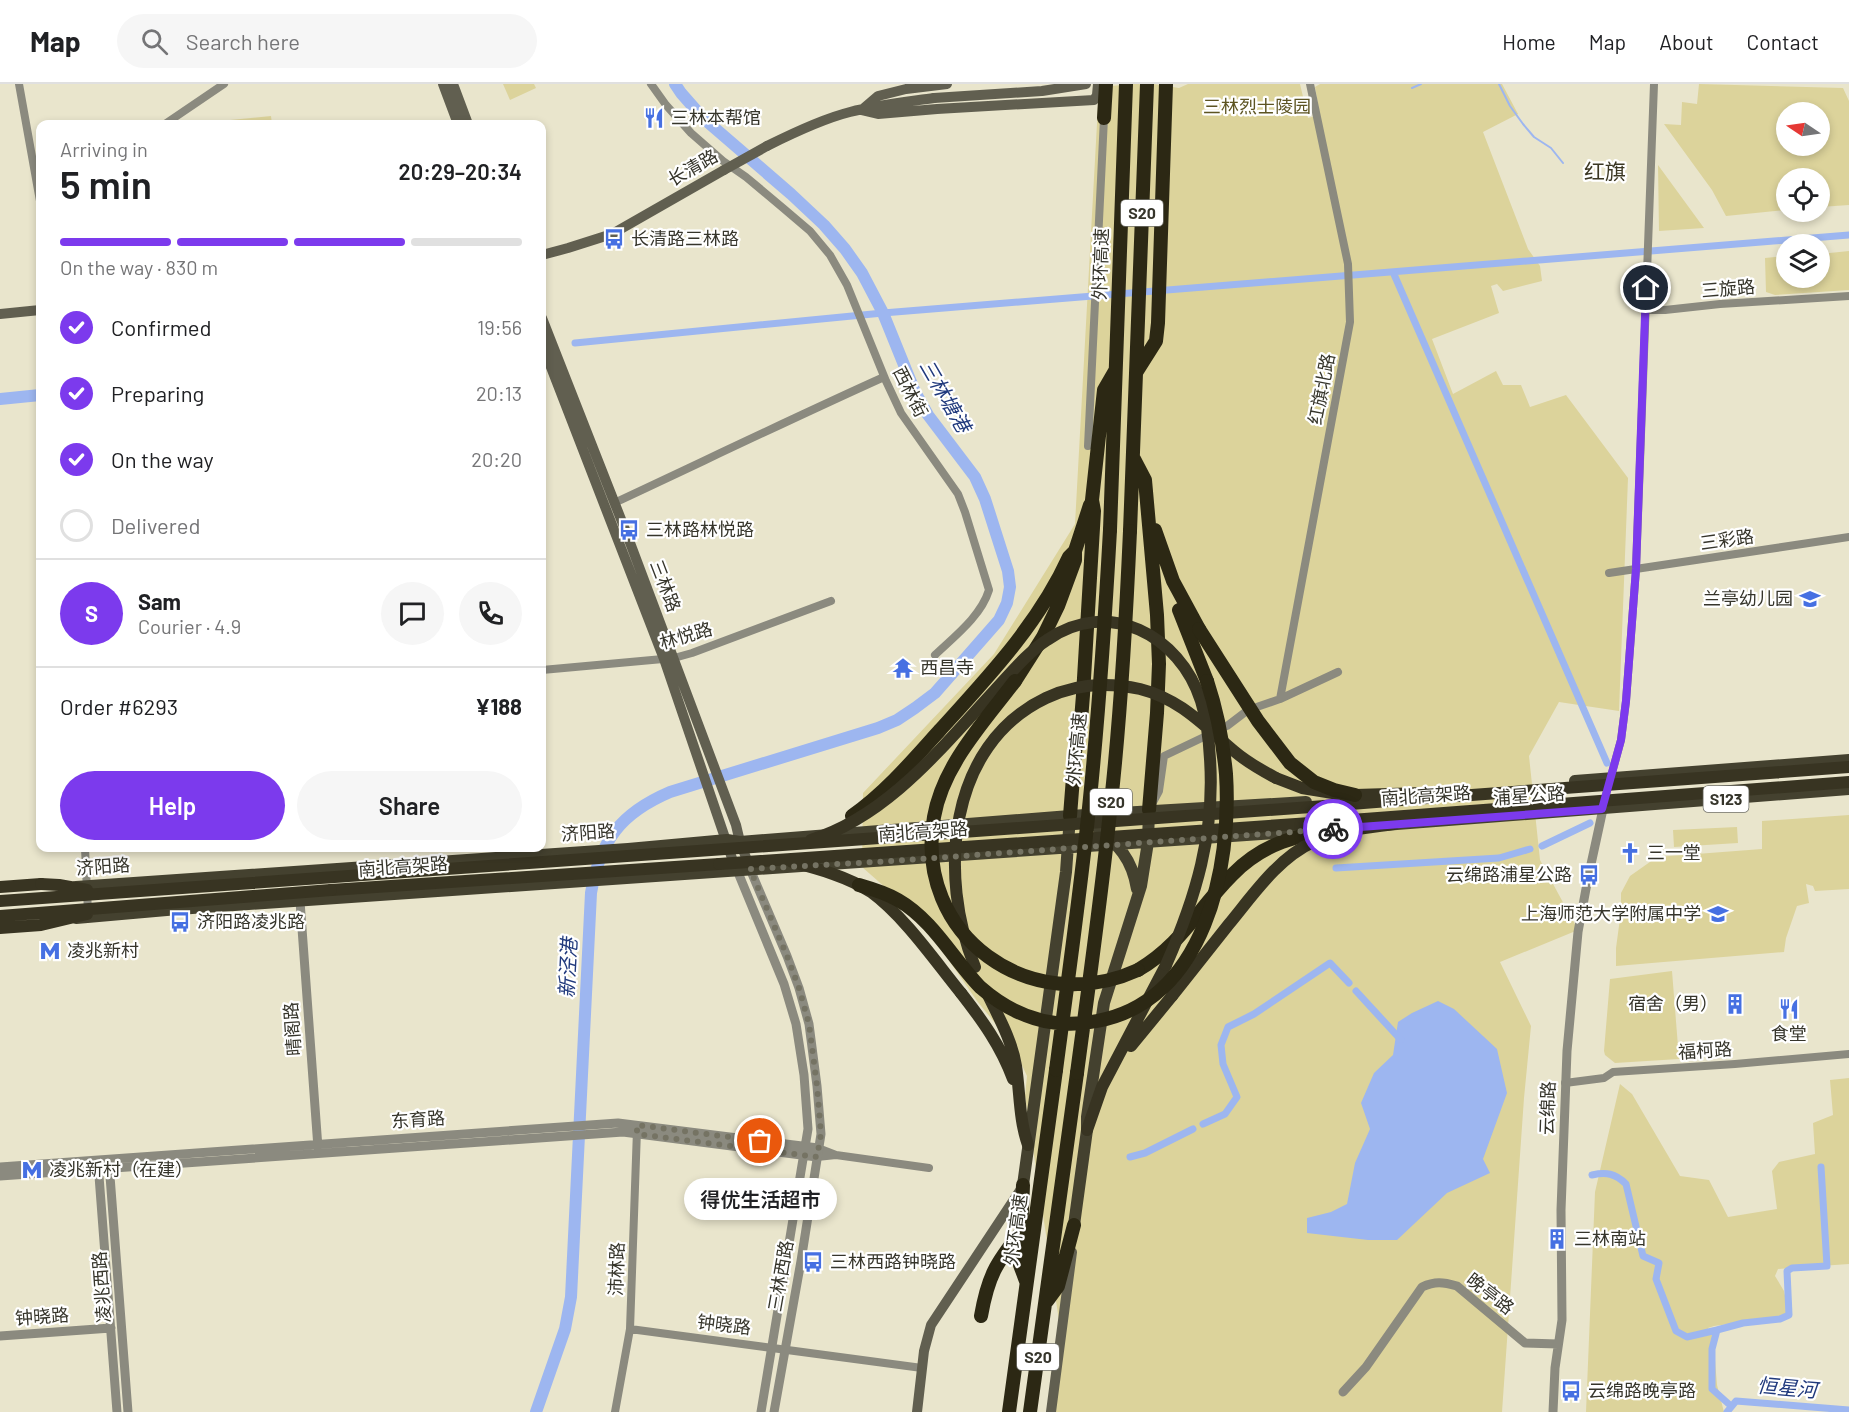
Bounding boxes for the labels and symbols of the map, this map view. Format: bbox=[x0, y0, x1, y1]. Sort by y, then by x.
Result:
park label: 三林烈士陵园 bbox=[1203, 95, 1311, 117]
north arrow bbox=[1776, 102, 1830, 156]
restaurant icon: 三林本帮馆 bbox=[642, 106, 666, 130]
place label: 三林本帮馆 bbox=[671, 106, 761, 128]
street label: 长清路 bbox=[664, 144, 721, 190]
district label: 红旗 bbox=[1584, 158, 1626, 183]
road number: S20 bbox=[1121, 200, 1163, 226]
bus stop icon: 长清路三林路 bbox=[602, 227, 626, 251]
place label: 长清路三林路 bbox=[631, 227, 739, 249]
street label: 外环高速 bbox=[1088, 228, 1112, 300]
pin bbox=[1620, 262, 1671, 313]
street label: 三旋路 bbox=[1700, 275, 1756, 301]
street label: 红旗北路 bbox=[1303, 351, 1339, 426]
water label: 三林塘港 bbox=[915, 355, 978, 439]
street label: 西林街 bbox=[889, 362, 933, 421]
bus stop icon: 三林路林悦路 bbox=[617, 518, 641, 542]
place label: 三林路林悦路 bbox=[646, 518, 754, 540]
street label: 三彩路 bbox=[1699, 524, 1755, 554]
street label: 三林路 bbox=[646, 556, 686, 615]
place label: 兰亭幼儿园 bbox=[1703, 587, 1793, 609]
school or university icon: 兰亭幼儿园 bbox=[1798, 587, 1822, 611]
street label: 林悦路 bbox=[657, 617, 715, 653]
temple icon: 西昌寺 bbox=[891, 656, 915, 680]
place label: 西昌寺 bbox=[920, 656, 974, 678]
street label: 外环高速 bbox=[1062, 712, 1090, 786]
street label: 南北高架路 bbox=[1380, 781, 1472, 809]
street label: 浦星公路 bbox=[1492, 782, 1566, 808]
road number: S123 bbox=[1704, 786, 1748, 812]
road number: S20 bbox=[1090, 789, 1132, 815]
courier bbox=[1303, 799, 1363, 859]
street label: 南北高架路 bbox=[877, 817, 969, 845]
street label: 济阳路 bbox=[560, 819, 616, 845]
church icon: 三一堂 bbox=[1618, 841, 1642, 865]
place label: 三一堂 bbox=[1647, 841, 1701, 863]
street label: 南北高架路 bbox=[357, 852, 449, 880]
street label: 济阳路 bbox=[75, 853, 131, 879]
place label: 云绵路浦星公路 bbox=[1446, 863, 1572, 885]
bus stop icon: 云绵路浦星公路 bbox=[1577, 863, 1601, 887]
place label: 上海师范大学附属中学 bbox=[1521, 902, 1701, 924]
school or university icon: 上海师范大学附属中学 bbox=[1706, 902, 1730, 926]
bus stop icon: 济阳路凌兆路 bbox=[168, 910, 192, 934]
place label: 济阳路凌兆路 bbox=[197, 910, 305, 932]
water label: 新泾港 bbox=[553, 934, 581, 999]
metro station icon: 凌兆新村 bbox=[38, 939, 62, 963]
place label: 凌兆新村 bbox=[67, 939, 139, 961]
place label: 宿舍（男） bbox=[1628, 992, 1718, 1014]
building icon: 宿舍（男） bbox=[1723, 992, 1747, 1016]
restaurant icon: 食堂 bbox=[1777, 997, 1801, 1021]
street label: 晴阁路 bbox=[279, 1001, 305, 1057]
place label: 食堂 bbox=[1771, 1022, 1807, 1044]
street label: 福柯路 bbox=[1677, 1037, 1733, 1063]
street label: 云绵路 bbox=[1535, 1081, 1559, 1135]
street label: 东育路 bbox=[390, 1106, 446, 1132]
pin bbox=[734, 1115, 785, 1166]
metro station icon: 凌兆新村（在建） bbox=[20, 1158, 44, 1182]
place label: 凌兆新村（在建） bbox=[49, 1158, 193, 1180]
callout: 得优生活超市 bbox=[684, 1177, 837, 1219]
street label: 外环高速 bbox=[999, 1193, 1031, 1267]
building icon: 三林南站 bbox=[1545, 1227, 1569, 1251]
place label: 三林南站 bbox=[1574, 1227, 1646, 1249]
street label: 三林西路 bbox=[763, 1238, 797, 1313]
street label: 沛林路 bbox=[604, 1242, 628, 1296]
street label: 凌兆西路 bbox=[88, 1250, 114, 1324]
bus stop icon: 三林西路钟晓路 bbox=[801, 1250, 825, 1274]
place label: 三林西路钟晓路 bbox=[830, 1250, 956, 1272]
street label: 晚亭路 bbox=[1463, 1268, 1519, 1319]
street label: 钟晓路 bbox=[14, 1303, 70, 1329]
street label: 钟晓路 bbox=[696, 1310, 752, 1338]
road number: S20 bbox=[1017, 1344, 1059, 1370]
water label: 恒星河 bbox=[1756, 1372, 1822, 1402]
bus stop icon: 云绵路晚亭路 bbox=[1559, 1379, 1583, 1403]
place label: 云绵路晚亭路 bbox=[1588, 1379, 1696, 1401]

